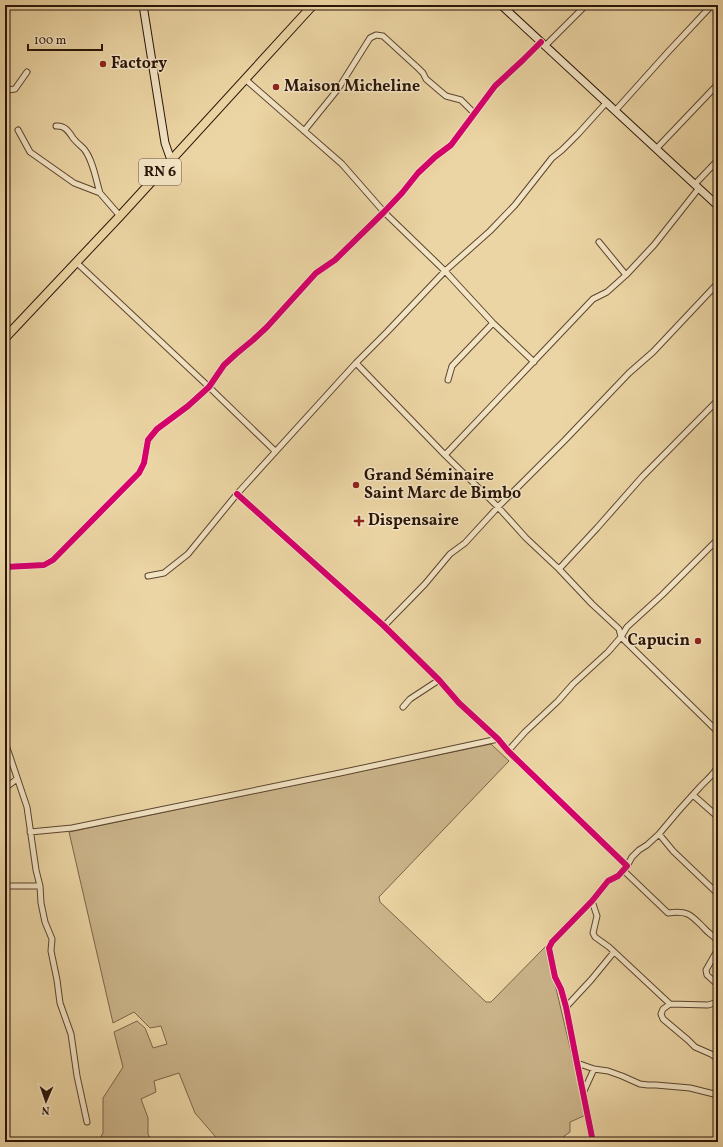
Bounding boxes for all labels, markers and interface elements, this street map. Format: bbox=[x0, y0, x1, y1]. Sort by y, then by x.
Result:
scale bar bbox=[28, 26, 102, 52]
text: 100 m bbox=[34, 33, 67, 49]
place label: Factory bbox=[111, 53, 167, 75]
marker: Factory bbox=[98, 59, 108, 69]
place label: Maison Micheline bbox=[284, 76, 420, 98]
marker: Maison Micheline bbox=[271, 82, 281, 92]
road number: RN 6 bbox=[139, 159, 181, 185]
place label: Grand Séminaire Saint Marc de Bimbo bbox=[364, 465, 521, 505]
marker: Grand Séminaire Saint Marc de Bimbo bbox=[351, 480, 361, 490]
place label: Dispensaire bbox=[368, 510, 459, 532]
marker: Dispensaire bbox=[353, 515, 365, 527]
place label: Capucin bbox=[627, 630, 690, 652]
marker: Capucin bbox=[693, 636, 703, 646]
north arrow bbox=[26, 1081, 66, 1121]
text: N bbox=[41, 1102, 50, 1117]

